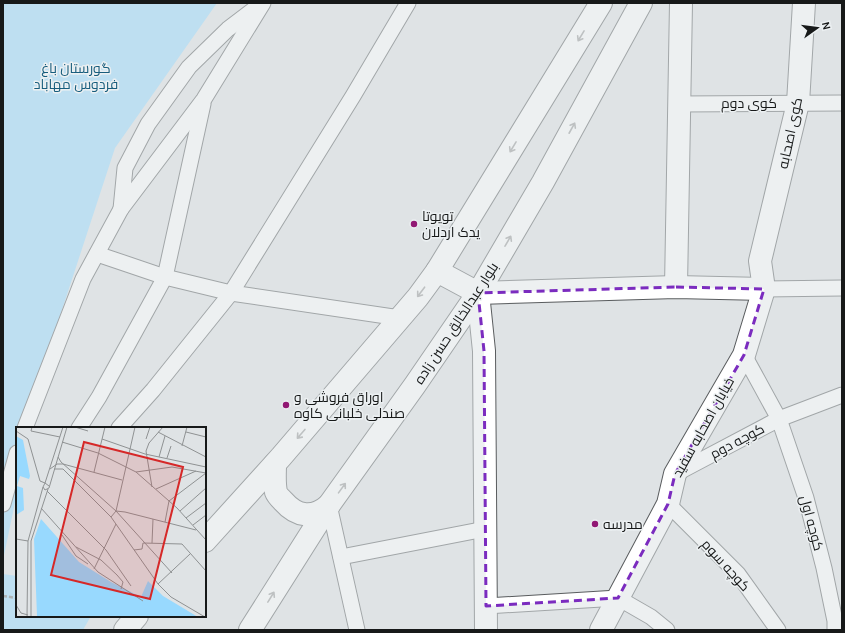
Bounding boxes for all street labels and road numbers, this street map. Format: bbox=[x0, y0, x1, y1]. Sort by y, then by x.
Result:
street label: کوی دوم bbox=[721, 95, 777, 113]
street label: کوی اصحابه bbox=[775, 96, 806, 170]
street label: بلوار عبدالخالق حسن زاده bbox=[411, 259, 502, 387]
street label: خیابان اصحابه سفید bbox=[669, 374, 738, 480]
street label: کوچه دوم bbox=[707, 420, 768, 464]
street label: کوچه اول bbox=[795, 494, 827, 553]
street label: کوچه سوم bbox=[697, 536, 754, 596]

